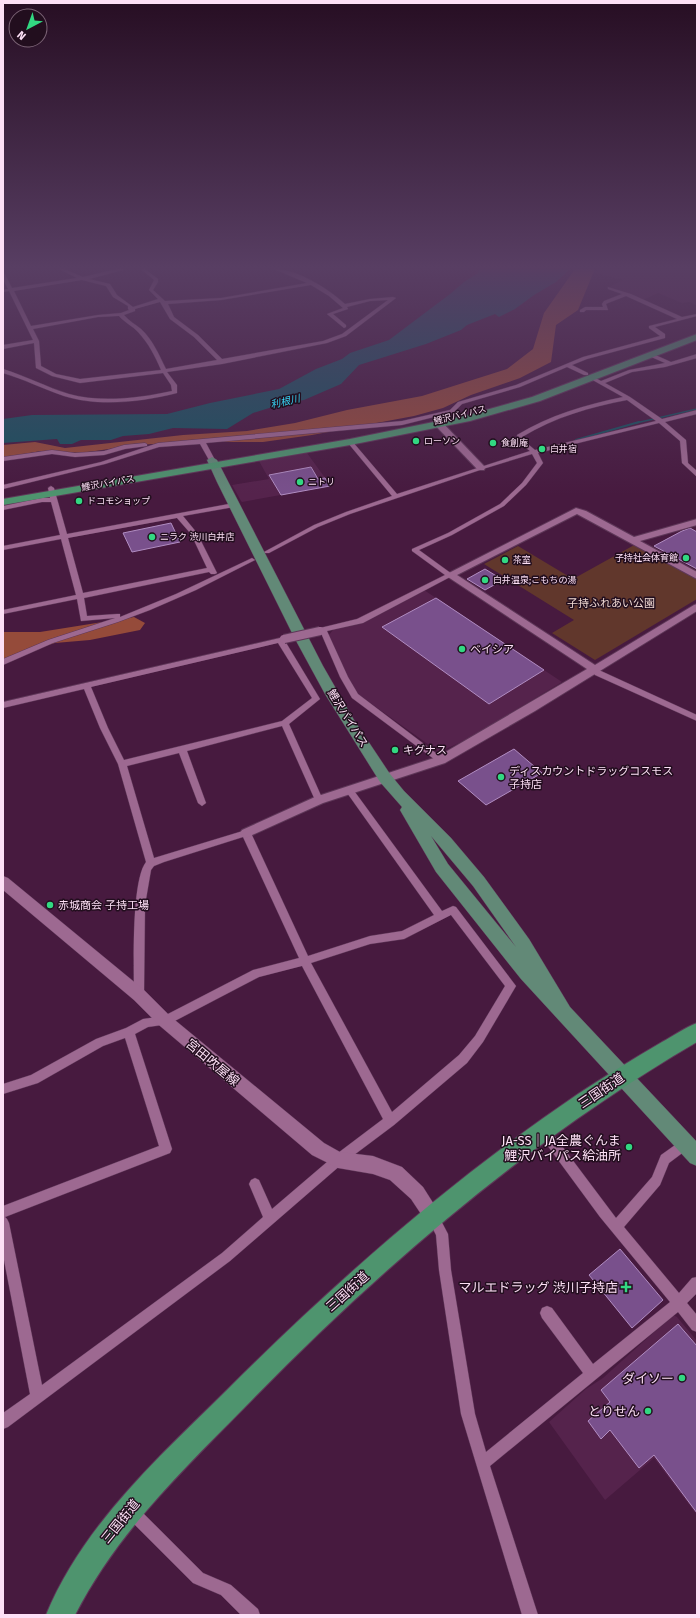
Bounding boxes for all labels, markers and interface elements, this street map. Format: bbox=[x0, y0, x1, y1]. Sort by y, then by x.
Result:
north arrow bbox=[8, 8, 48, 48]
text: N bbox=[15, 28, 29, 42]
water label: 利根川 bbox=[269, 393, 302, 411]
street label: 鯉沢バイパス bbox=[433, 404, 487, 426]
marker: ローソン bbox=[411, 436, 421, 446]
place label: ローソン bbox=[424, 436, 460, 446]
marker: 食創庵 bbox=[488, 438, 498, 448]
place label: 食創庵 bbox=[501, 438, 528, 448]
marker: 白井宿 bbox=[537, 444, 547, 454]
place label: 白井宿 bbox=[550, 444, 577, 454]
street label: 鯉沢バイパス bbox=[81, 473, 135, 493]
marker: ニトリ bbox=[295, 477, 305, 487]
place label: ニトリ bbox=[308, 477, 335, 487]
marker: ドコモショップ bbox=[74, 496, 84, 506]
place label: ドコモショップ bbox=[87, 496, 150, 506]
marker: ニラク 渋川白井店 bbox=[147, 532, 157, 542]
place label: ニラク 渋川白井店 bbox=[160, 532, 234, 542]
place label: 子持社会体育館 bbox=[615, 552, 678, 563]
marker: 子持社会体育館 bbox=[681, 553, 691, 563]
marker: 茶室 bbox=[500, 555, 510, 565]
place label: 茶室 bbox=[513, 555, 531, 565]
marker: 白井温泉;こもちの湯 bbox=[480, 575, 490, 585]
place label: 白井温泉;こもちの湯 bbox=[493, 575, 576, 585]
park label: 子持ふれあい公園 bbox=[567, 597, 655, 610]
place label: ベイシア bbox=[470, 643, 514, 656]
marker: ベイシア bbox=[457, 644, 467, 654]
street label: 鯉沢バイパス bbox=[325, 687, 371, 750]
place label: キグナス bbox=[403, 744, 447, 757]
marker: キグナス bbox=[390, 745, 400, 755]
place label: ディスカウントドラッグコスモス 子持店 bbox=[509, 765, 673, 791]
marker: ディスカウントドラッグコスモス 子持店 bbox=[496, 772, 506, 782]
place label: 赤城商会 子持工場 bbox=[58, 899, 149, 912]
marker: 赤城商会 子持工場 bbox=[45, 900, 55, 910]
street label: 宮田吹屋線 bbox=[183, 1036, 242, 1089]
street label: 三国街道 bbox=[576, 1070, 627, 1111]
place label: JA-SS｜JA全農ぐんま 鯉沢バイパス給油所 bbox=[502, 1133, 621, 1163]
marker: JA-SS｜JA全農ぐんま 鯉沢バイパス給油所 bbox=[624, 1142, 634, 1152]
street label: 三国街道 bbox=[323, 1268, 372, 1314]
place label: マルエドラッグ 渋川子持店 bbox=[459, 1280, 618, 1295]
marker: マルエドラッグ 渋川子持店 bbox=[621, 1282, 631, 1292]
place label: ダイソー bbox=[622, 1371, 674, 1386]
marker: ダイソー bbox=[677, 1373, 687, 1383]
place label: とりせん bbox=[588, 1404, 640, 1419]
marker: とりせん bbox=[643, 1406, 653, 1416]
street label: 三国街道 bbox=[98, 1496, 143, 1546]

